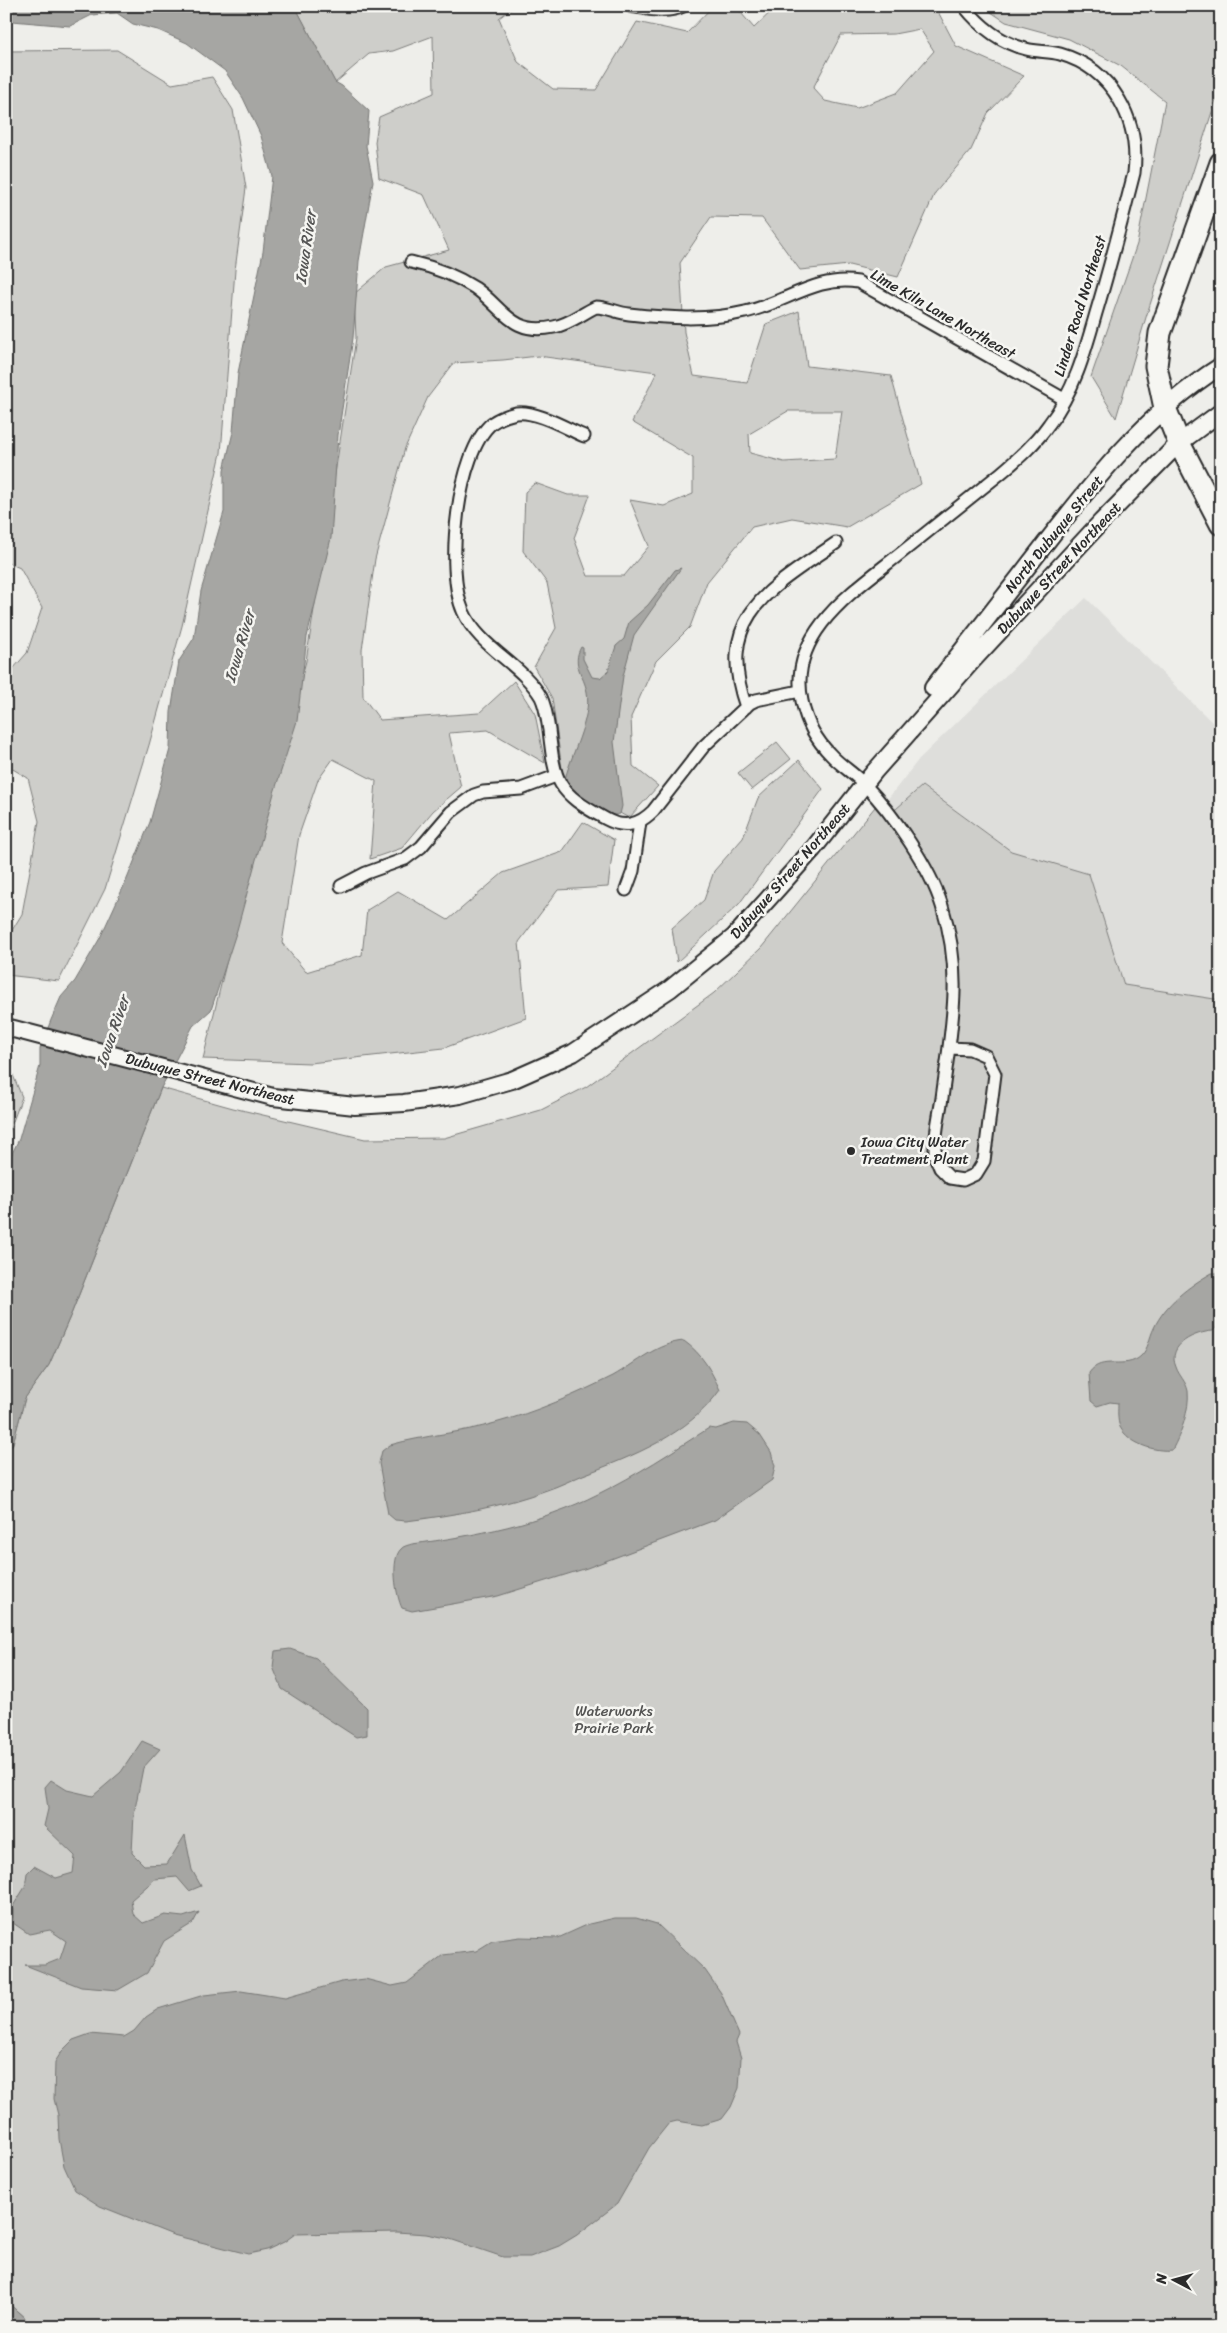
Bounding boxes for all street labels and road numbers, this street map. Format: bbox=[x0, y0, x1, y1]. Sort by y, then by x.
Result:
street label: Linder Road Northeast bbox=[1046, 231, 1114, 380]
street label: Lime Kiln Lane Northeast bbox=[865, 262, 1021, 367]
street label: North Dubuque Street bbox=[998, 469, 1110, 599]
street label: Dubuque Street Northeast bbox=[990, 495, 1128, 640]
street label: Dubuque Street Northeast bbox=[723, 797, 857, 945]
street label: Dubuque Street Northeast bbox=[123, 1045, 298, 1113]

